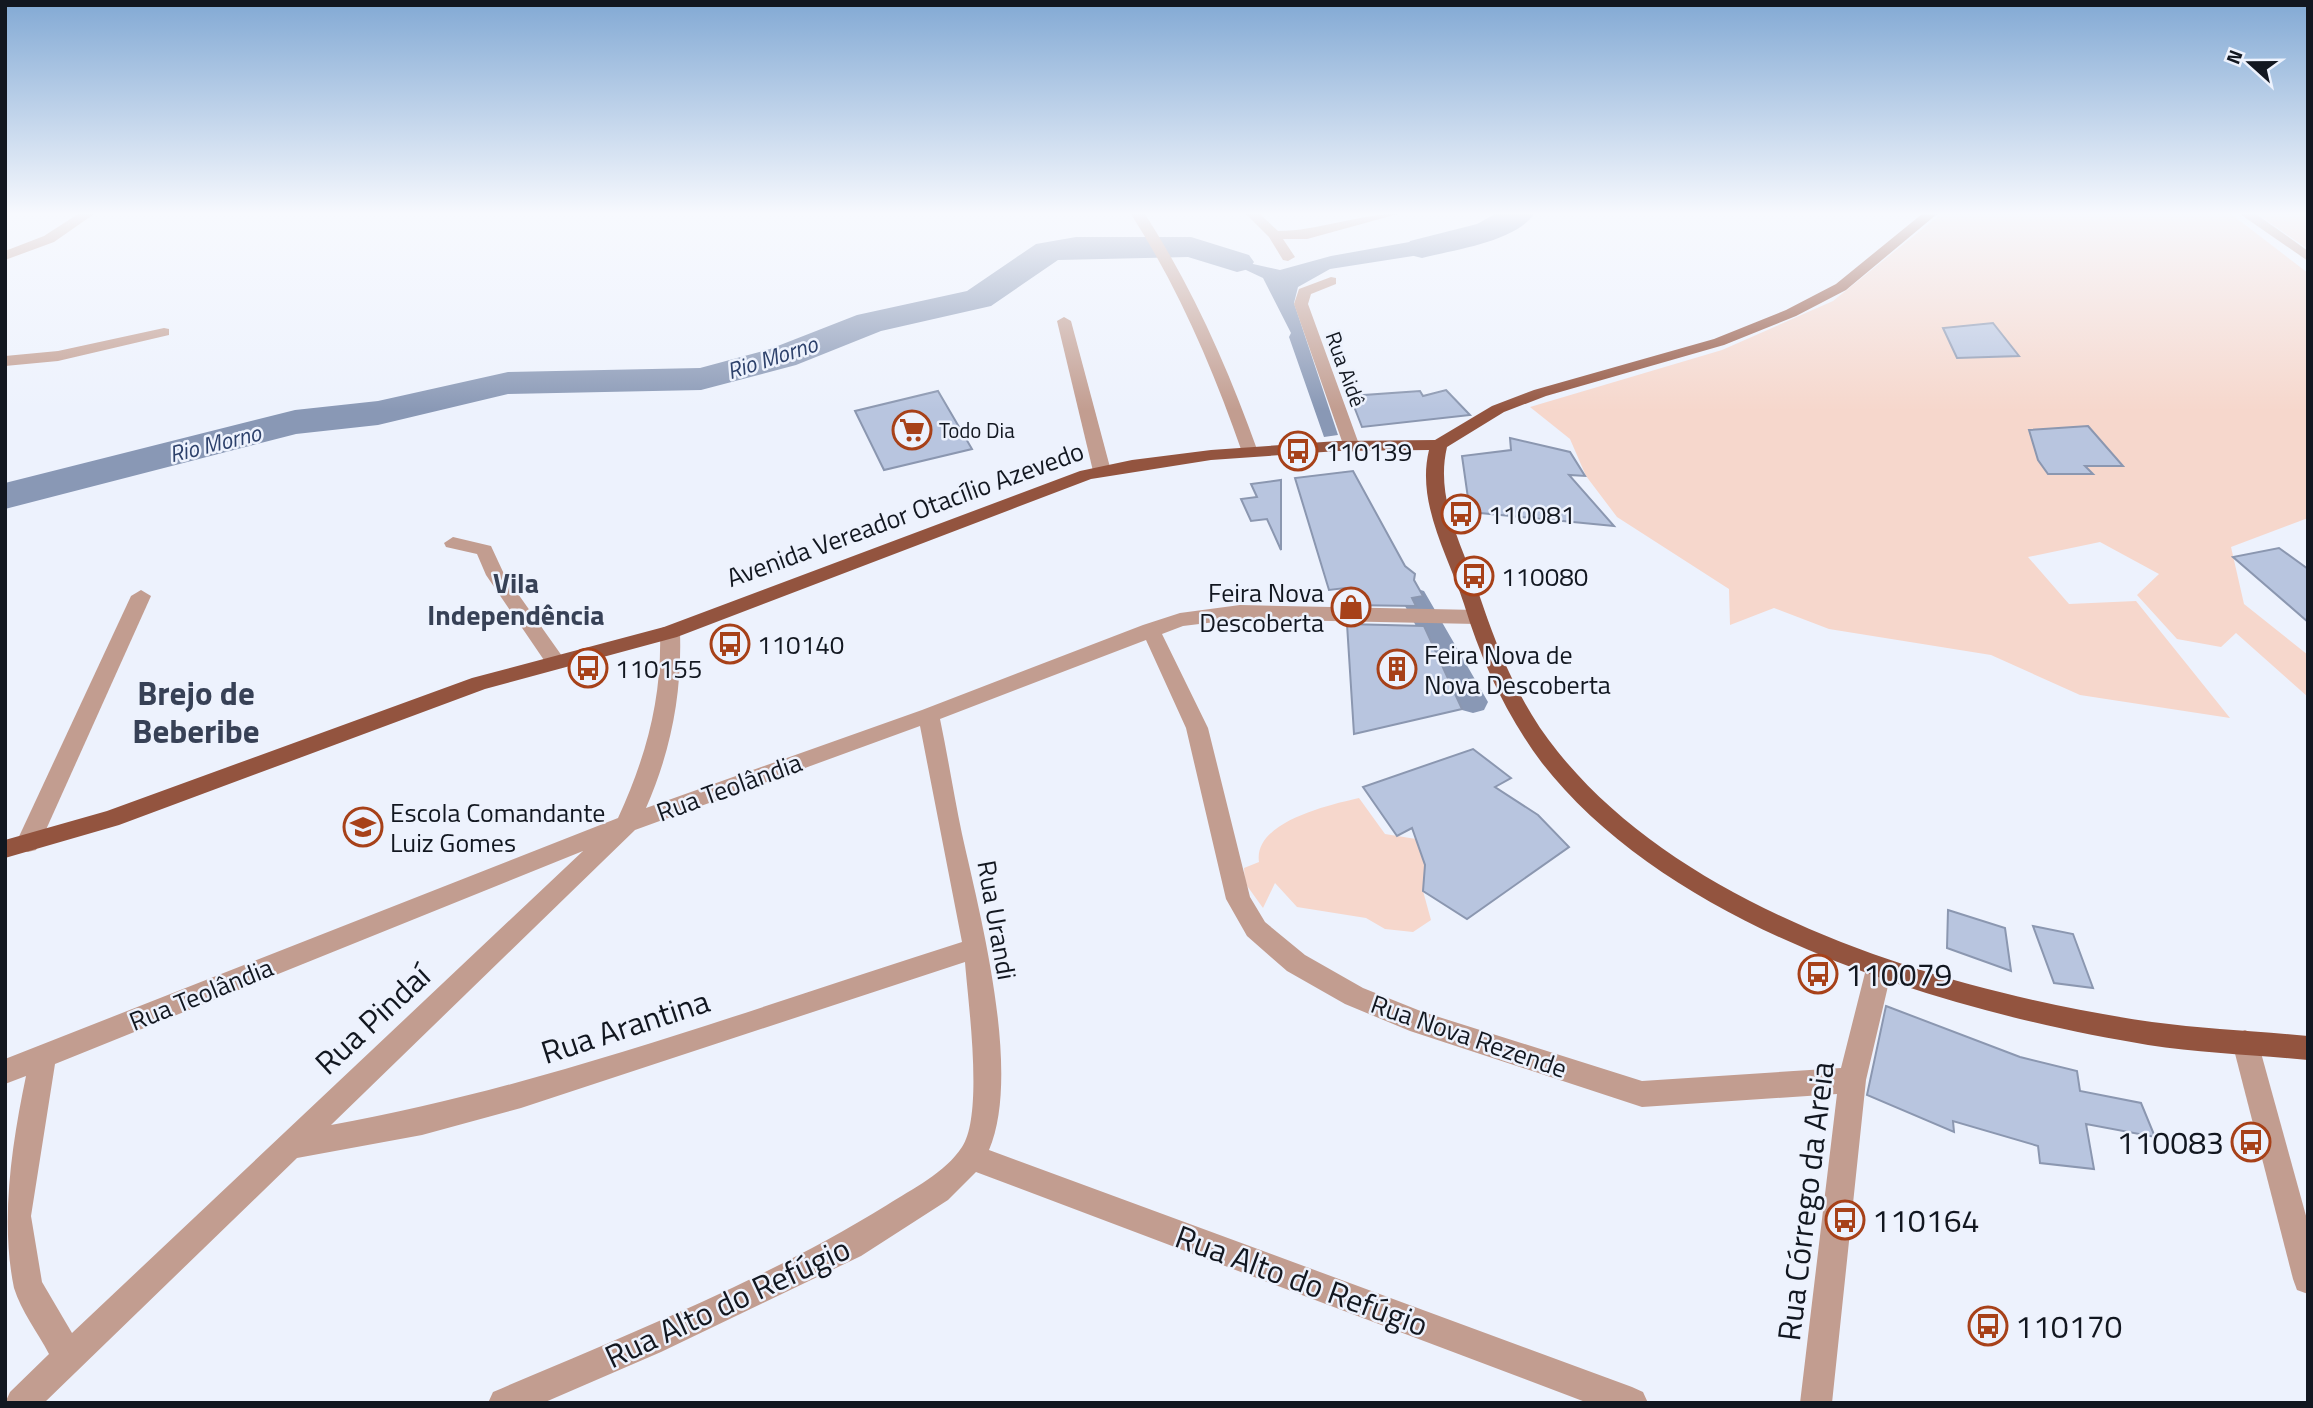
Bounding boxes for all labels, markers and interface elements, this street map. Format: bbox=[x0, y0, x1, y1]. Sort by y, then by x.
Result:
north arrow bbox=[2215, 28, 2285, 98]
text: N bbox=[2218, 45, 2250, 68]
water label: Rio Morno bbox=[722, 326, 822, 388]
street label: Rua Aidê bbox=[1318, 327, 1374, 411]
supermarket icon: Todo Dia bbox=[891, 409, 933, 451]
place label: Todo Dia bbox=[939, 414, 1015, 446]
water label: Rio Morno bbox=[165, 415, 265, 471]
bus stop icon: 110139 bbox=[1277, 430, 1319, 472]
street label: Avenida Vereador Otacílio Azevedo bbox=[721, 431, 1089, 597]
place label: 110139 bbox=[1325, 432, 1412, 471]
bus stop icon: 110081 bbox=[1440, 493, 1482, 535]
place label: 110081 bbox=[1488, 495, 1575, 534]
bus stop icon: 110080 bbox=[1453, 555, 1495, 597]
place label: 110080 bbox=[1501, 557, 1588, 596]
district label: Vila Independência bbox=[427, 561, 605, 636]
place label: Feira Nova Descoberta bbox=[1199, 573, 1324, 642]
shop icon: Feira Nova Descoberta bbox=[1330, 586, 1372, 628]
bus stop icon: 110140 bbox=[709, 623, 751, 665]
place label: 110140 bbox=[757, 625, 844, 664]
place label: Feira Nova de Nova Descoberta bbox=[1424, 635, 1611, 704]
bus stop icon: 110155 bbox=[567, 647, 609, 689]
building icon: Feira Nova de Nova Descoberta bbox=[1376, 648, 1418, 690]
place label: 110155 bbox=[615, 649, 702, 688]
district label: Brejo de Beberibe bbox=[132, 668, 260, 756]
street label: Rua Teolândia bbox=[651, 743, 807, 831]
place label: Escola Comandante Luiz Gomes bbox=[390, 793, 605, 862]
school or university icon: Escola Comandante Luiz Gomes bbox=[342, 806, 384, 848]
street label: Rua Urandi bbox=[967, 857, 1027, 983]
street label: Rua Teolândia bbox=[123, 947, 279, 1041]
place label: 110079 bbox=[1845, 950, 1953, 998]
street label: Rua Pindaí bbox=[303, 951, 442, 1085]
bus stop icon: 110079 bbox=[1797, 953, 1839, 995]
street label: Rua Arantina bbox=[535, 976, 715, 1076]
street label: Rua Nova Rezende bbox=[1366, 984, 1572, 1088]
street label: Rua Córrego da Areia bbox=[1764, 1059, 1846, 1343]
place label: 110083 bbox=[2116, 1118, 2224, 1166]
bus stop icon: 110083 bbox=[2230, 1121, 2272, 1163]
place label: 110164 bbox=[1872, 1196, 1980, 1244]
bus stop icon: 110164 bbox=[1824, 1199, 1866, 1241]
street label: Rua Alto do Refúgio bbox=[1169, 1212, 1435, 1348]
street label: Rua Alto do Refúgio bbox=[596, 1224, 858, 1380]
place label: 110170 bbox=[2015, 1302, 2123, 1350]
bus stop icon: 110170 bbox=[1967, 1305, 2009, 1347]

